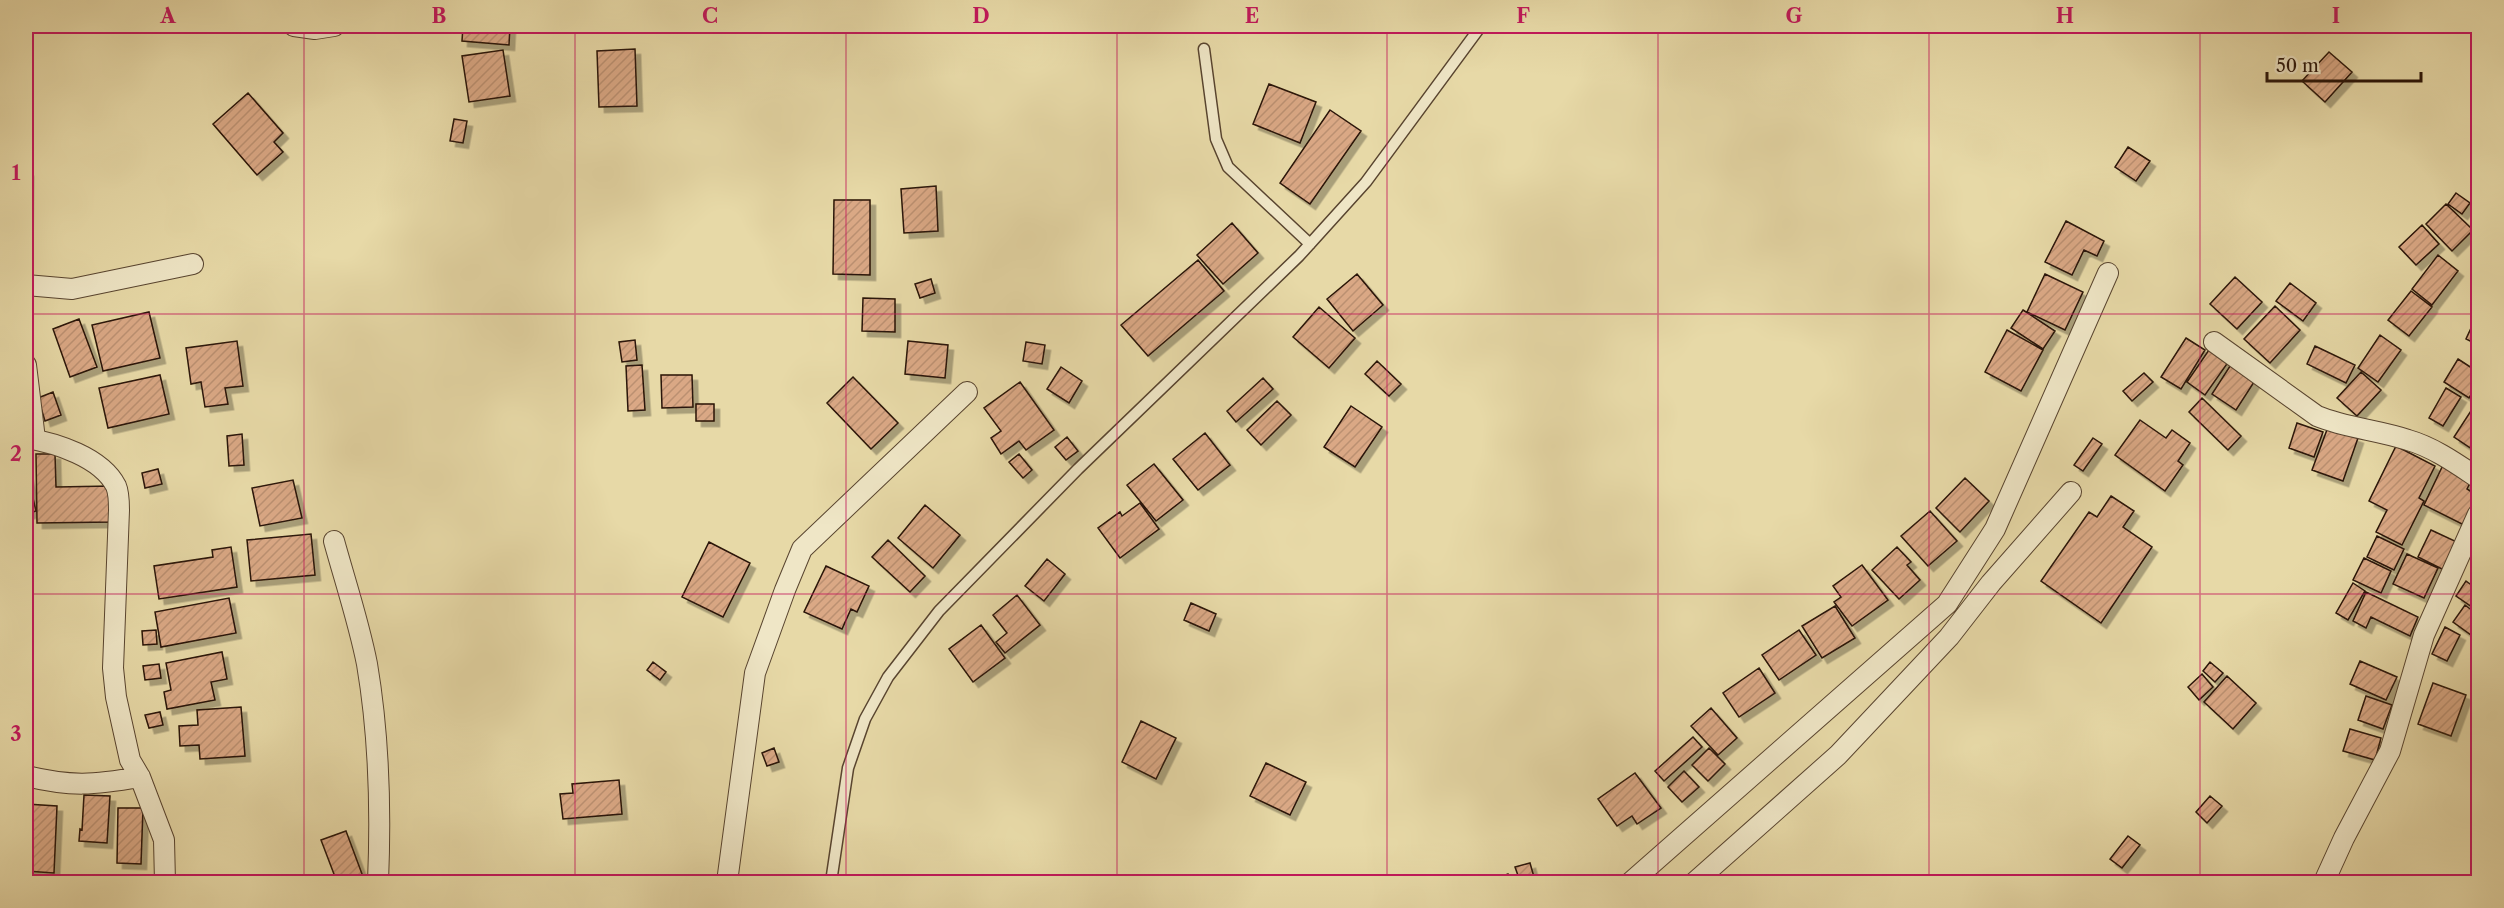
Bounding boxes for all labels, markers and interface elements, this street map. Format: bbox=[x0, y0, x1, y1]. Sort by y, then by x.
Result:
text: A bbox=[159, 4, 176, 28]
text: B bbox=[432, 4, 447, 28]
text: C bbox=[702, 4, 718, 28]
text: D bbox=[972, 4, 990, 28]
text: E bbox=[1245, 4, 1259, 28]
text: F bbox=[1516, 4, 1530, 28]
text: G bbox=[1786, 4, 1803, 28]
text: H bbox=[2056, 4, 2074, 28]
text: I bbox=[2332, 4, 2340, 28]
scale bar bbox=[2267, 45, 2422, 83]
text: 50 m bbox=[2276, 55, 2319, 77]
text: 1 bbox=[12, 161, 21, 185]
text: 2 bbox=[10, 442, 22, 466]
text: 3 bbox=[10, 722, 22, 746]

